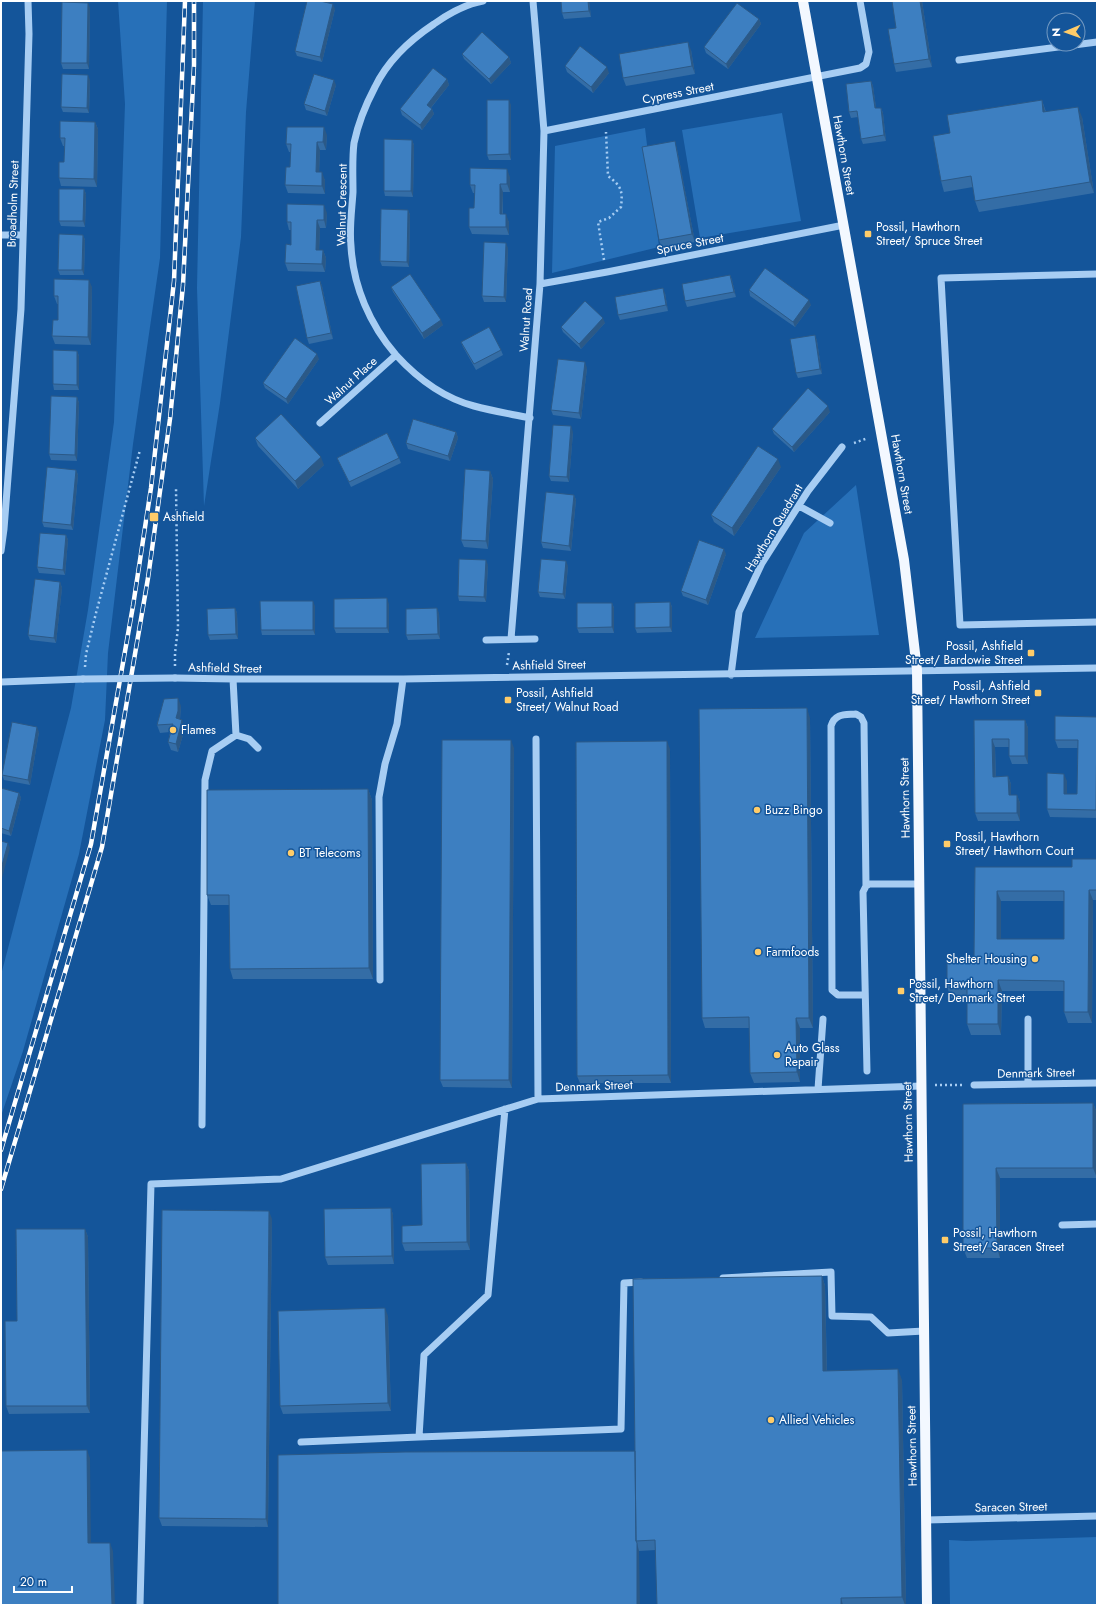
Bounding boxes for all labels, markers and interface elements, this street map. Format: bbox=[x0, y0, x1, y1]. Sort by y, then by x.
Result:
north arrow bbox=[1046, 12, 1086, 52]
text: N bbox=[1048, 28, 1064, 37]
street label: Cypress Street bbox=[641, 77, 715, 109]
street label: Hawthorn Street bbox=[828, 114, 860, 196]
street label: Broadholm Street bbox=[2, 160, 24, 248]
street label: Walnut Crescent bbox=[332, 163, 352, 246]
place label: Possil, Hawthorn Street/ Spruce Street bbox=[876, 218, 983, 250]
street label: Spruce Street bbox=[655, 229, 725, 259]
marker: Possil, Hawthorn Street/ Spruce Street bbox=[863, 229, 873, 239]
street label: Walnut Road bbox=[515, 287, 537, 353]
street label: Walnut Place bbox=[321, 352, 381, 410]
street label: Hawthorn Street bbox=[886, 433, 918, 515]
street label: Hawthorn Quadrant bbox=[741, 481, 807, 575]
place label: Ashfield bbox=[163, 508, 204, 526]
marker: Ashfield bbox=[148, 511, 160, 523]
place label: Possil, Ashfield Street/ Bardowie Street bbox=[905, 637, 1023, 669]
marker: Possil, Ashfield Street/ Bardowie Street bbox=[1026, 648, 1036, 658]
street label: Ashfield Street bbox=[512, 655, 586, 675]
street label: Ashfield Street bbox=[188, 658, 262, 678]
place label: Possil, Ashfield Street/ Hawthorn Street bbox=[911, 677, 1030, 709]
place label: Possil, Ashfield Street/ Walnut Road bbox=[516, 684, 619, 716]
marker: Possil, Ashfield Street/ Hawthorn Street bbox=[1033, 688, 1043, 698]
marker: Possil, Ashfield Street/ Walnut Road bbox=[503, 695, 513, 705]
place label: Flames bbox=[181, 721, 216, 739]
marker: Flames bbox=[168, 725, 178, 735]
street label: Hawthorn Street bbox=[895, 757, 915, 839]
place label: Buzz Bingo bbox=[765, 801, 823, 819]
marker: Buzz Bingo bbox=[752, 805, 762, 815]
place label: Possil, Hawthorn Street/ Hawthorn Court bbox=[955, 828, 1074, 860]
marker: Possil, Hawthorn Street/ Hawthorn Court bbox=[942, 839, 952, 849]
place label: BT Telecoms bbox=[299, 844, 361, 862]
marker: BT Telecoms bbox=[286, 848, 296, 858]
place label: Farmfoods bbox=[766, 943, 819, 961]
marker: Farmfoods bbox=[753, 947, 763, 957]
place label: Shelter Housing bbox=[946, 950, 1027, 968]
marker: Shelter Housing bbox=[1030, 954, 1040, 964]
place label: Possil, Hawthorn Street/ Denmark Street bbox=[909, 975, 1025, 1007]
marker: Possil, Hawthorn Street/ Denmark Street bbox=[896, 986, 906, 996]
place label: Auto Glass Repair bbox=[785, 1039, 840, 1071]
marker: Auto Glass Repair bbox=[772, 1050, 782, 1060]
street label: Denmark Street bbox=[997, 1063, 1075, 1083]
street label: Denmark Street bbox=[555, 1076, 633, 1096]
street label: Hawthorn Street bbox=[898, 1081, 918, 1163]
place label: Possil, Hawthorn Street/ Saracen Street bbox=[953, 1224, 1064, 1256]
marker: Possil, Hawthorn Street/ Saracen Street bbox=[940, 1235, 950, 1245]
street label: Hawthorn Street bbox=[902, 1405, 922, 1487]
place label: Allied Vehicles bbox=[779, 1411, 854, 1429]
marker: Allied Vehicles bbox=[766, 1415, 776, 1425]
street label: Saracen Street bbox=[975, 1497, 1048, 1517]
scale bar bbox=[14, 1568, 72, 1594]
text: 20 m bbox=[20, 1573, 47, 1591]

